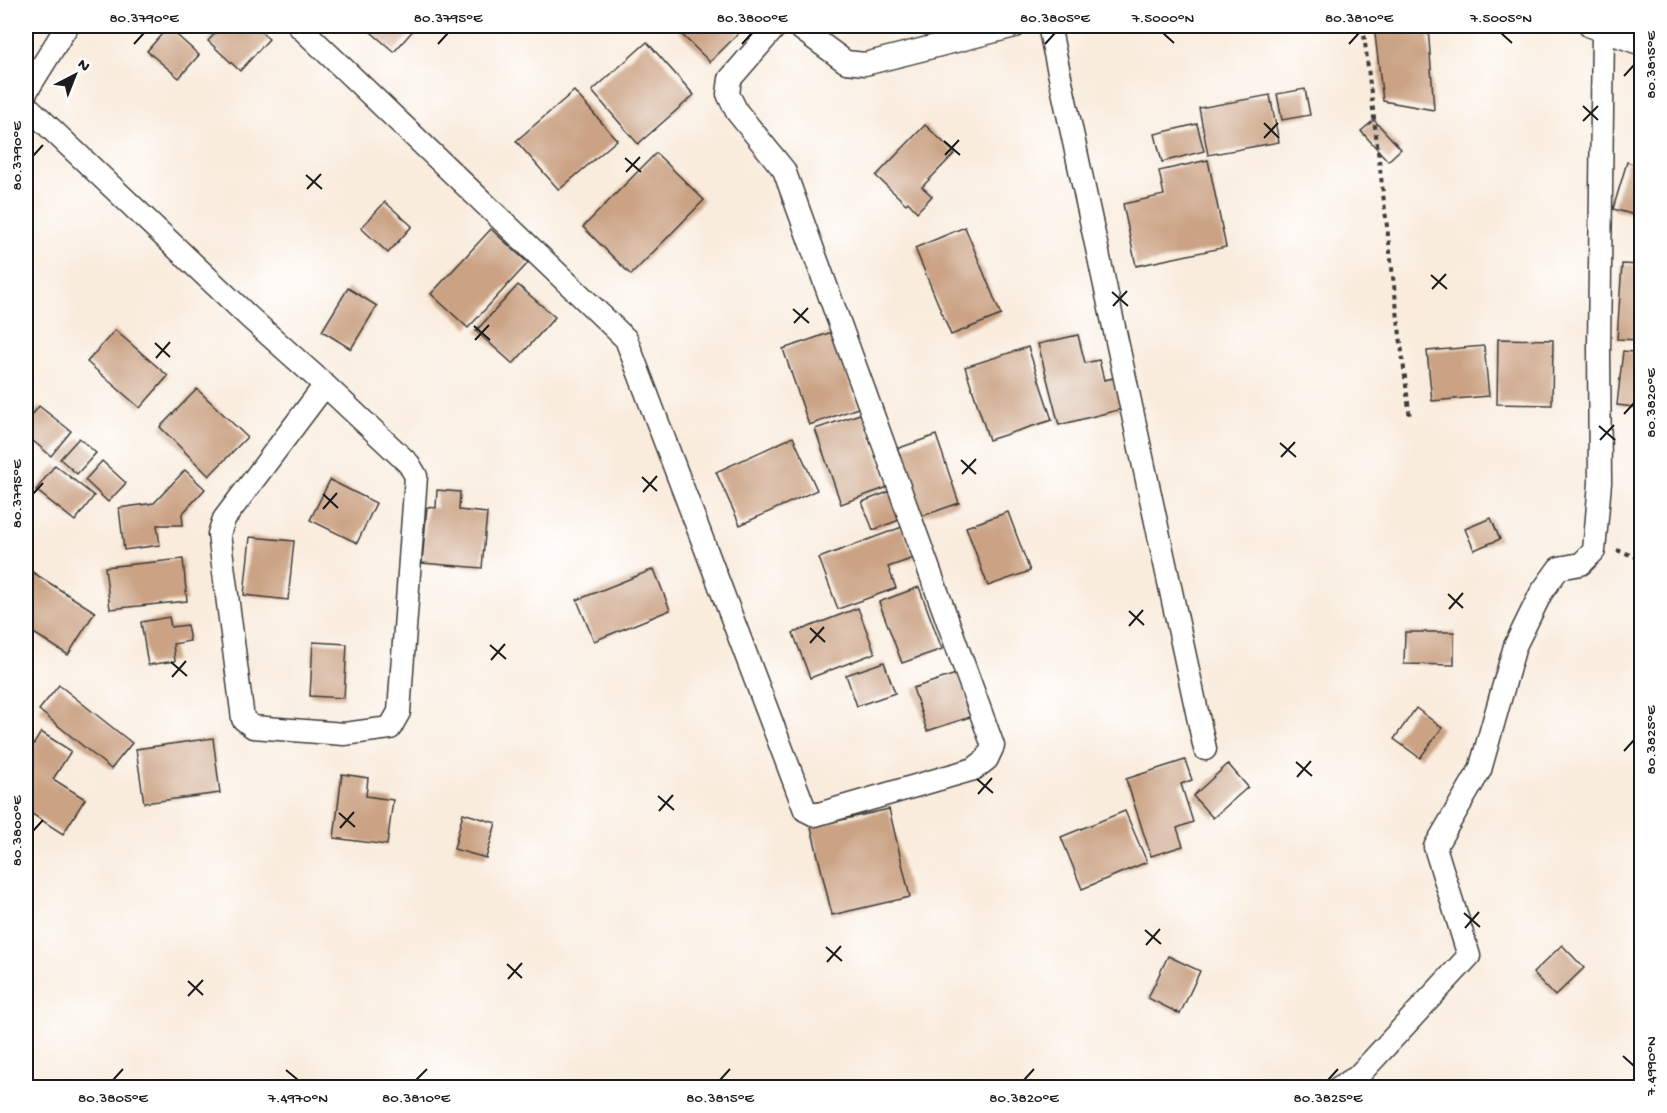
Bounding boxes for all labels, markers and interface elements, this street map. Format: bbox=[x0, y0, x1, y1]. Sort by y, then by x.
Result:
text: 80.3790°E bbox=[109, 10, 179, 28]
text: 80.3795°E bbox=[414, 10, 483, 28]
text: 80.3800°E bbox=[717, 10, 788, 28]
text: 80.3805°E bbox=[1020, 10, 1091, 28]
text: 7.5000°N bbox=[1131, 10, 1194, 28]
text: 80.3810°E bbox=[1325, 10, 1394, 28]
text: 7.5005°N bbox=[1469, 10, 1532, 28]
text: 80.3815°E bbox=[1643, 31, 1661, 99]
north arrow bbox=[45, 45, 105, 105]
text: N bbox=[72, 56, 93, 77]
text: 80.3790°E bbox=[9, 121, 27, 191]
text: 80.3820°E bbox=[1643, 368, 1661, 438]
text: 80.3795°E bbox=[9, 459, 27, 528]
text: 80.3825°E bbox=[1643, 705, 1661, 774]
text: 80.3800°E bbox=[9, 795, 27, 866]
text: 7.4990°N bbox=[1643, 1036, 1661, 1097]
text: 80.3805°E bbox=[78, 1090, 149, 1108]
text: 7.4970°N bbox=[267, 1090, 328, 1108]
text: 80.3810°E bbox=[382, 1090, 451, 1108]
text: 80.3815°E bbox=[686, 1090, 754, 1108]
text: 80.3820°E bbox=[989, 1090, 1059, 1108]
text: 80.3825°E bbox=[1294, 1090, 1363, 1108]

